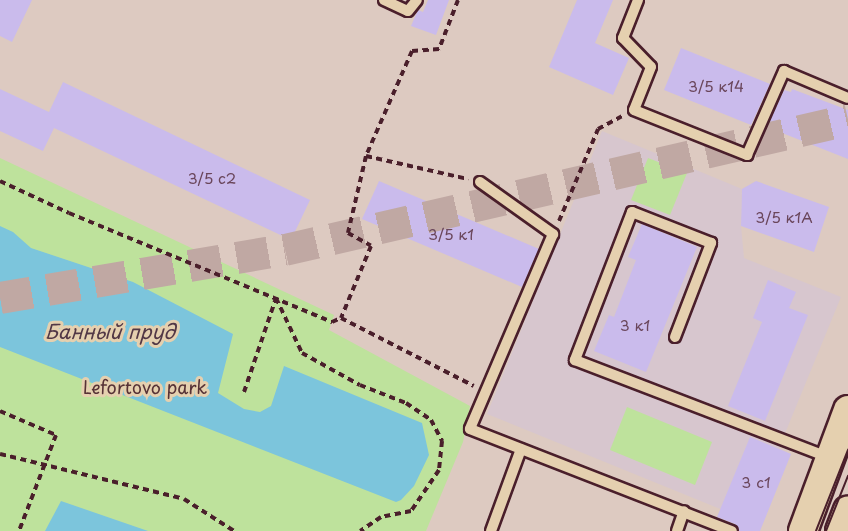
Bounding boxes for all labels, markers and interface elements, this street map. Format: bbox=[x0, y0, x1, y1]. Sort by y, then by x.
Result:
house number: 3/5 к14 bbox=[688, 77, 744, 95]
house number: 3/5 с2 bbox=[188, 169, 236, 187]
house number: 3/5 к1А bbox=[755, 208, 813, 226]
house number: 3/5 к1 bbox=[428, 225, 474, 243]
house number: 3 к1 bbox=[620, 316, 650, 334]
water label: Банный пруд bbox=[45, 319, 175, 343]
park label: Lefortovo park bbox=[83, 376, 207, 398]
house number: 3 с1 bbox=[741, 473, 771, 491]

